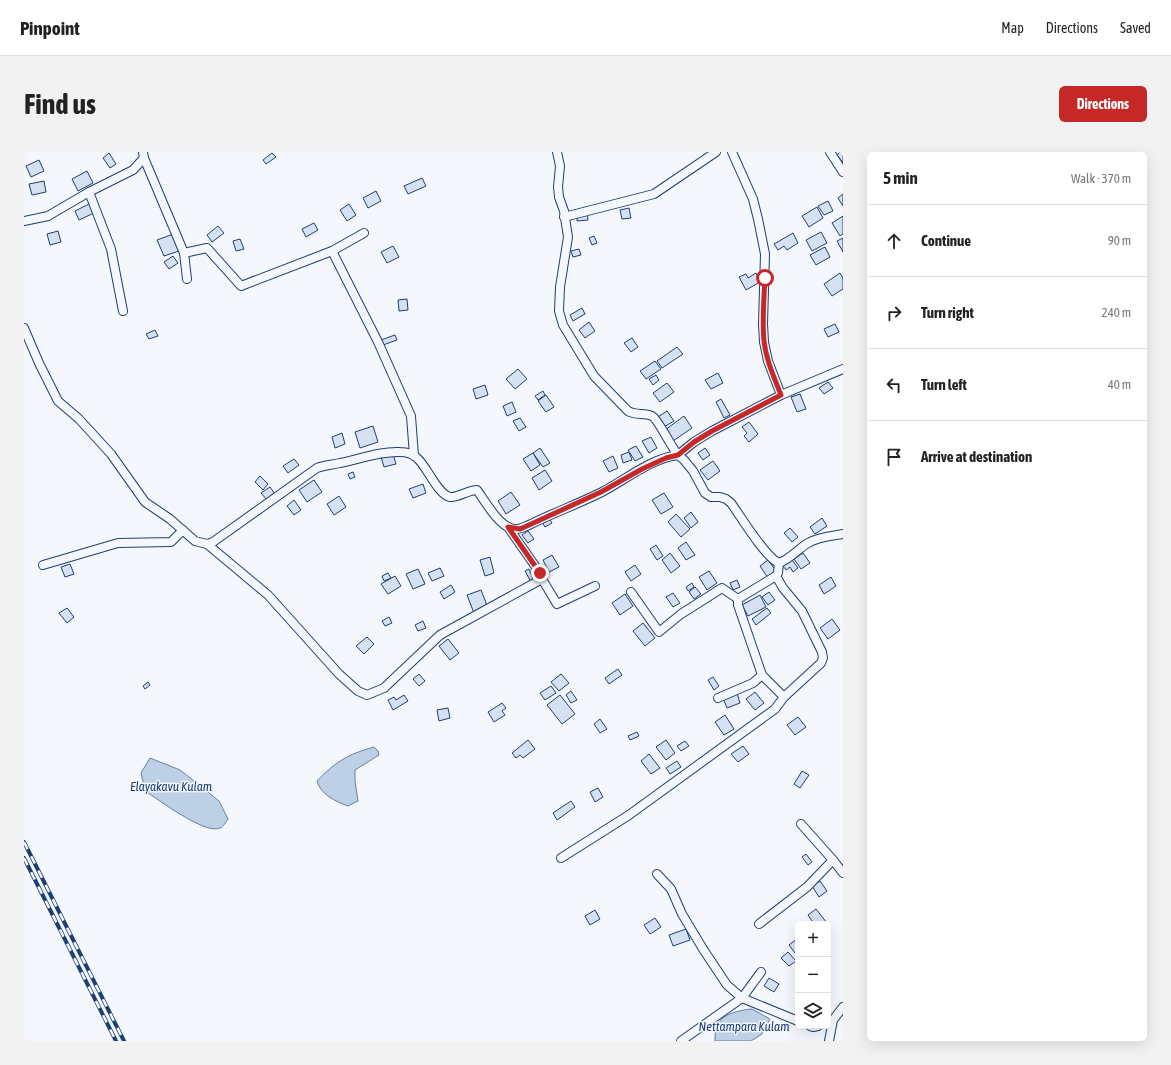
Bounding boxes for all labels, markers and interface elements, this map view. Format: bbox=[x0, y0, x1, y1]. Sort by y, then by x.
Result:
text: Pinpoint bbox=[20, 17, 80, 39]
text: Map bbox=[1001, 20, 1024, 36]
text: Directions bbox=[1046, 20, 1098, 36]
text: Saved bbox=[1120, 20, 1151, 36]
button: Directions bbox=[1059, 86, 1147, 122]
text: Find us bbox=[24, 88, 96, 120]
text: 5 min bbox=[883, 168, 918, 188]
text: Walk · 370 m bbox=[1071, 171, 1131, 186]
icon: ahead bbox=[883, 230, 905, 252]
text: Continue bbox=[921, 232, 971, 249]
text: 90 m bbox=[1108, 233, 1131, 248]
route start bbox=[756, 269, 774, 287]
icon: right bbox=[883, 302, 905, 324]
text: Turn right bbox=[921, 304, 974, 321]
text: 240 m bbox=[1102, 305, 1131, 320]
icon: left bbox=[883, 374, 905, 396]
text: Turn left bbox=[921, 376, 967, 393]
text: 40 m bbox=[1108, 377, 1131, 392]
icon: arrive bbox=[883, 446, 905, 468]
text: Arrive at destination bbox=[921, 448, 1032, 465]
route end bbox=[531, 564, 549, 582]
water label: Elayakavu Kulam bbox=[130, 779, 213, 794]
map controls bbox=[795, 921, 831, 1029]
button: + bbox=[795, 921, 831, 957]
button: − bbox=[795, 957, 831, 993]
button: layers bbox=[795, 993, 831, 1029]
water label: Nettampara Kulam bbox=[699, 1019, 790, 1034]

